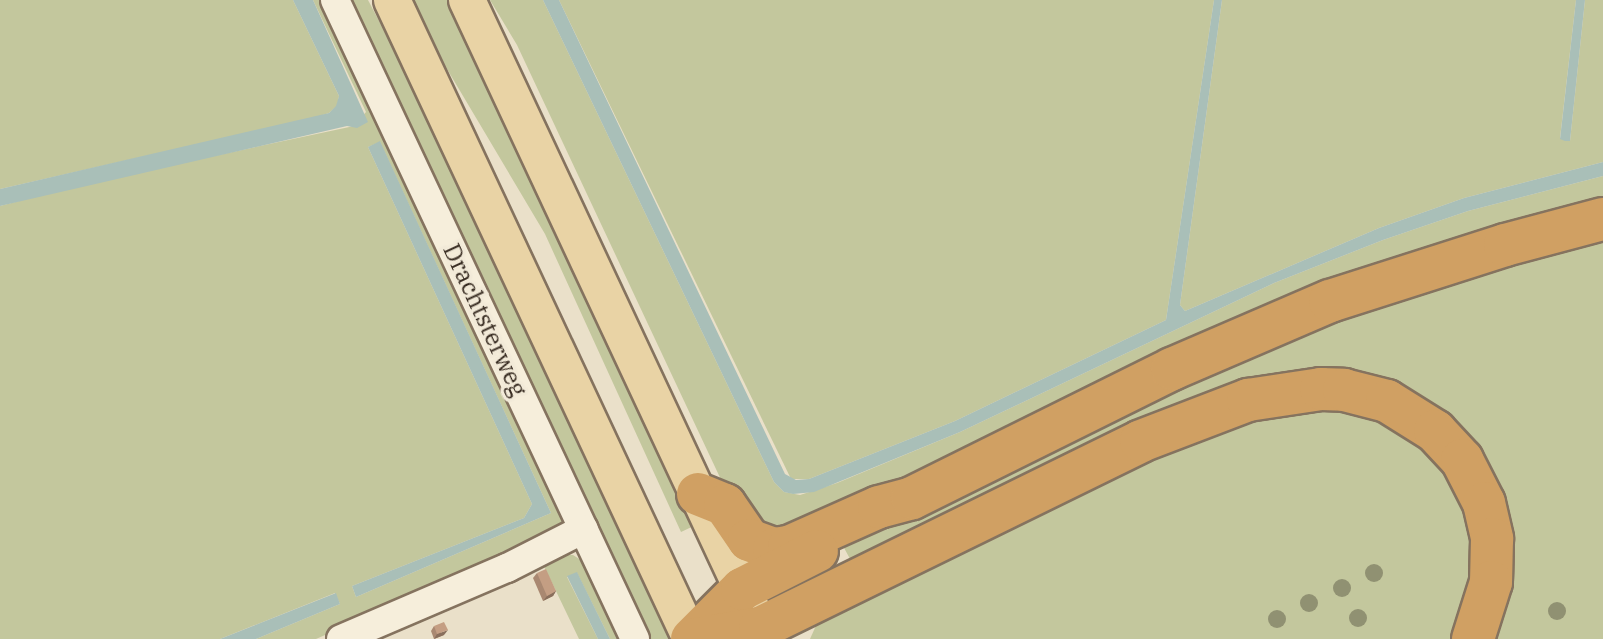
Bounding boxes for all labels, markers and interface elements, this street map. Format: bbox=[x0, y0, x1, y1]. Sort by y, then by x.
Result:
street label: Drachtsterweg bbox=[437, 239, 533, 401]

